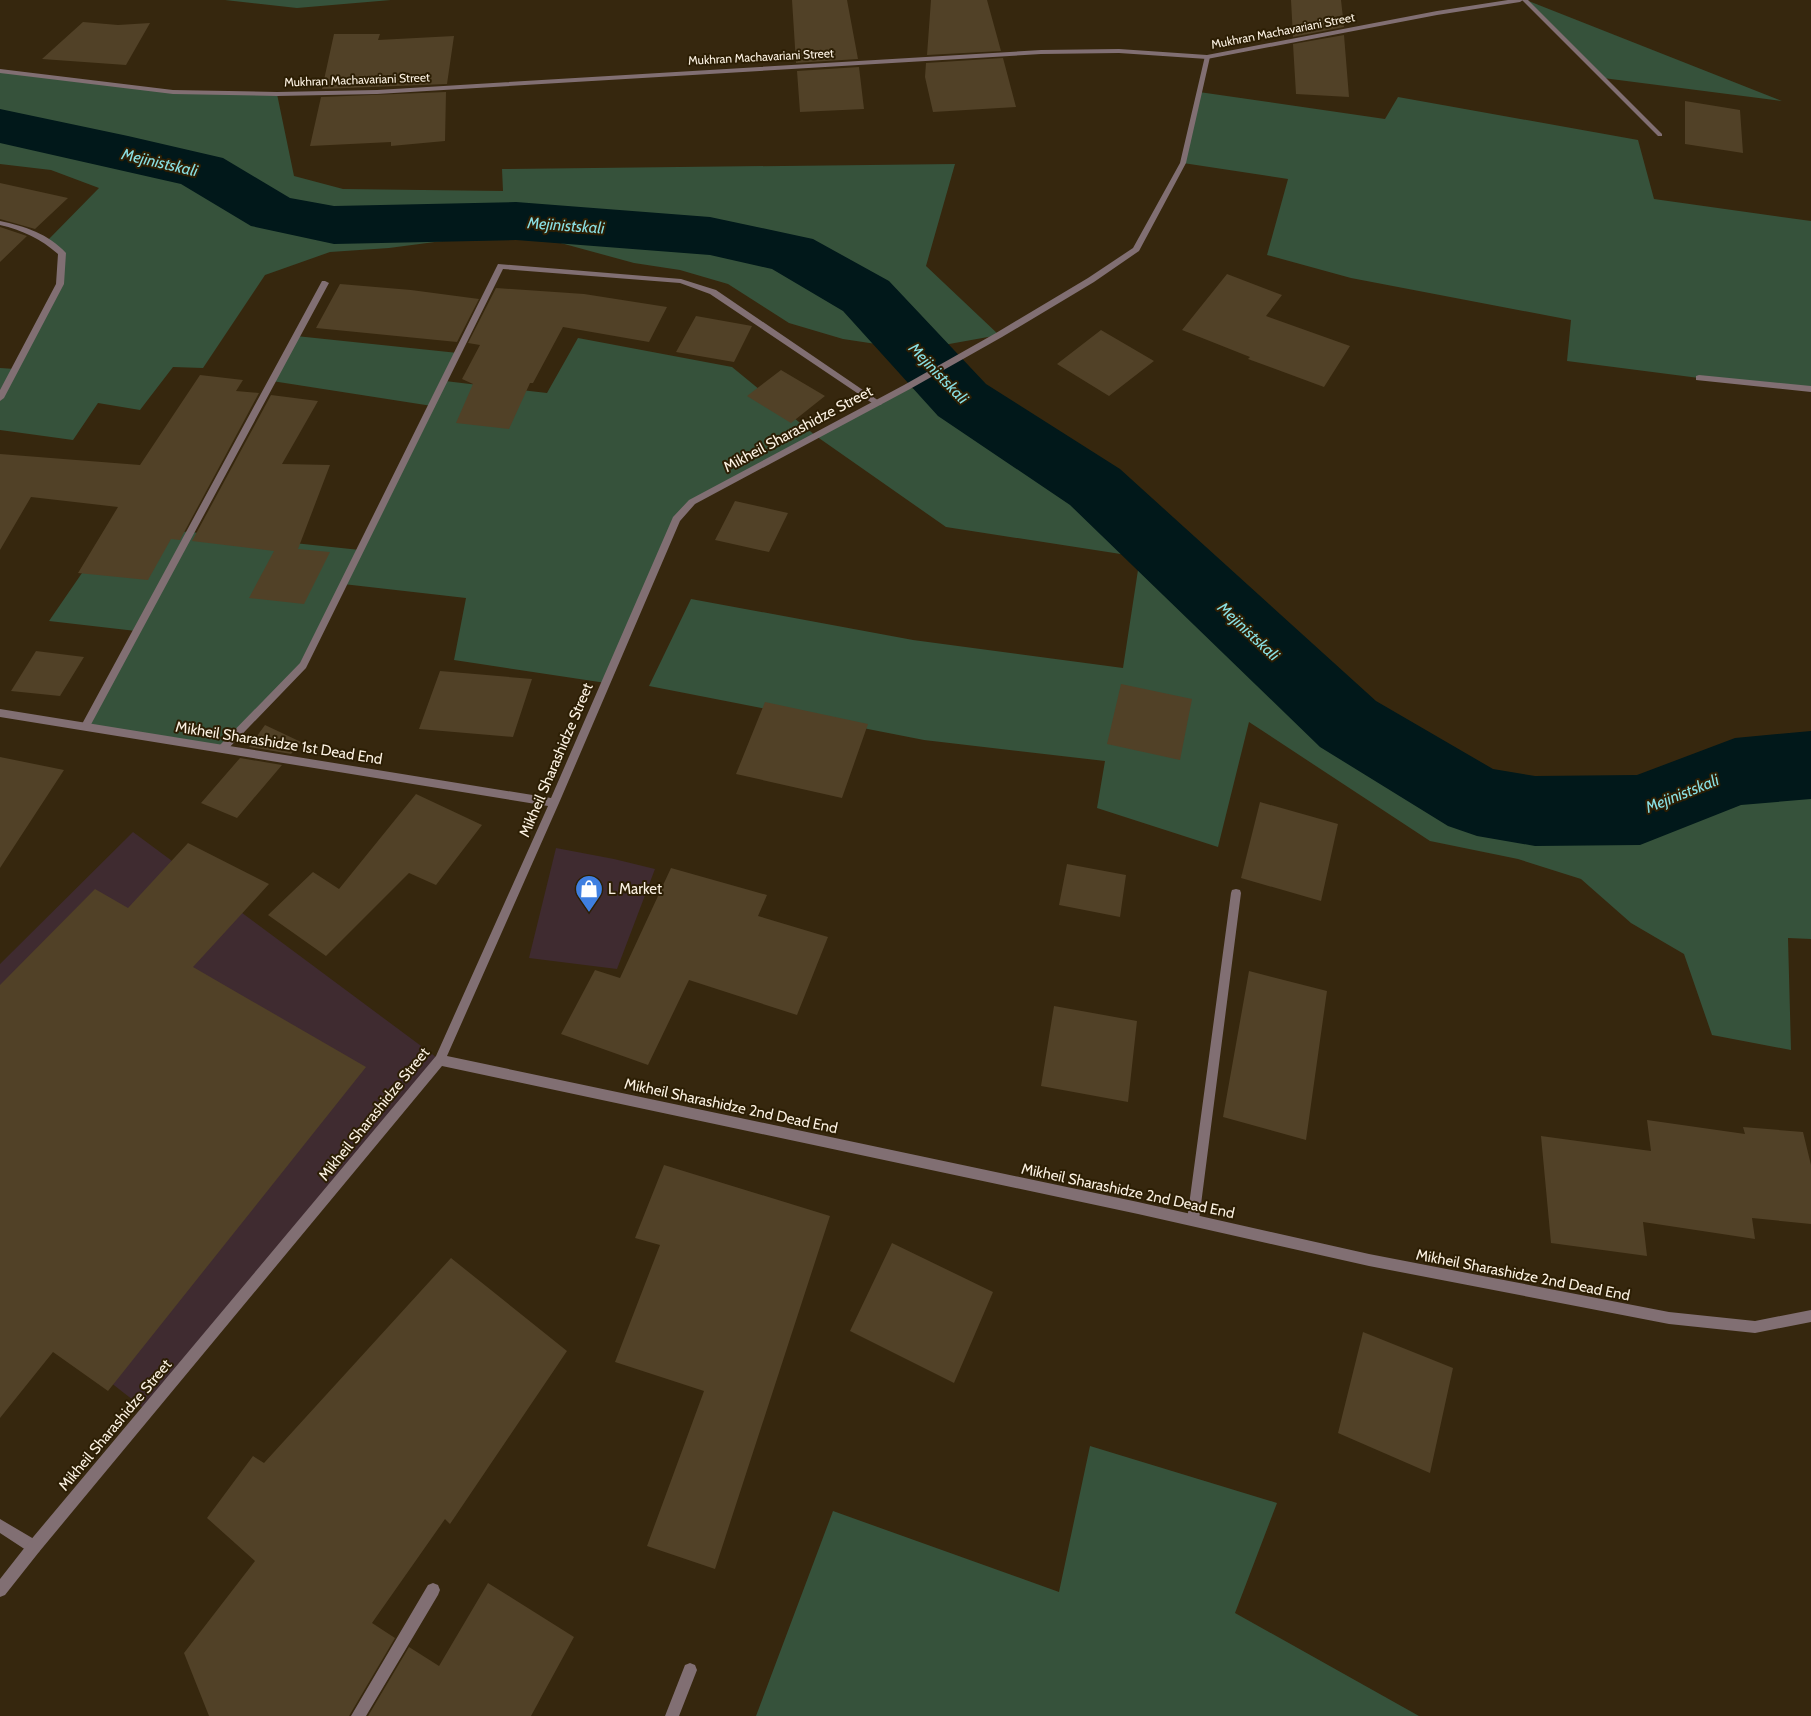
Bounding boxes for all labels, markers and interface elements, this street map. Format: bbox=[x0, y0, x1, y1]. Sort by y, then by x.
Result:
street label: Mukhran Machavariani Street bbox=[1210, 9, 1356, 52]
street label: Mukhran Machavariani Street bbox=[688, 45, 834, 68]
street label: Mukhran Machavariani Street bbox=[284, 69, 430, 90]
water label: Mejinistskali bbox=[119, 144, 200, 181]
water label: Mejinistskali bbox=[526, 213, 606, 238]
water label: Mejinistskali bbox=[904, 338, 973, 408]
street label: Mikheil Sharashidze Street bbox=[720, 382, 876, 476]
water label: Mejinistskali bbox=[1213, 597, 1284, 665]
street label: Mikheil Sharashidze Street bbox=[515, 680, 597, 840]
street label: Mikheil Sharashidze 1st Dead End bbox=[174, 718, 384, 768]
water label: Mejinistskali bbox=[1642, 770, 1722, 817]
shop icon: L Market bbox=[574, 874, 604, 913]
place label: L Market bbox=[608, 880, 662, 898]
street label: Mikheil Sharashidze Street bbox=[315, 1044, 433, 1184]
street label: Mikheil Sharashidze 2nd Dead End bbox=[623, 1075, 839, 1137]
street label: Mikheil Sharashidze 2nd Dead End bbox=[1020, 1160, 1236, 1222]
street label: Mikheil Sharashidze 2nd Dead End bbox=[1414, 1245, 1632, 1305]
street label: Mikheil Sharashidze Street bbox=[55, 1356, 175, 1494]

